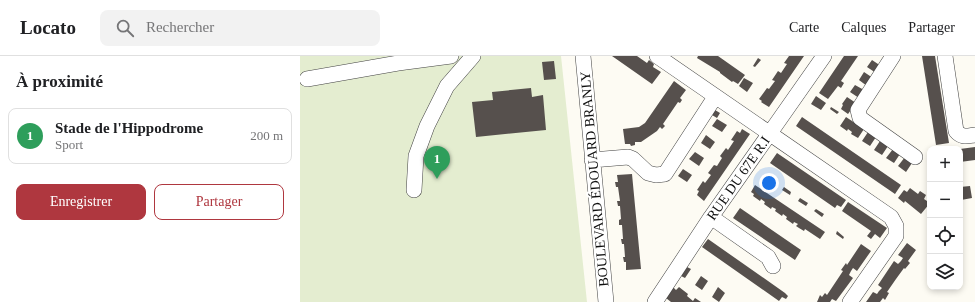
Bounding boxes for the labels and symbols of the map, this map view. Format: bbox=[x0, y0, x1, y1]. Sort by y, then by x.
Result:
street label: BOULEVARD ÉDOUARD BRANLY bbox=[577, 71, 611, 287]
street label: RUE DU 67E R.I bbox=[704, 133, 773, 223]
pin: 1 bbox=[424, 146, 450, 179]
your location bbox=[759, 173, 779, 193]

